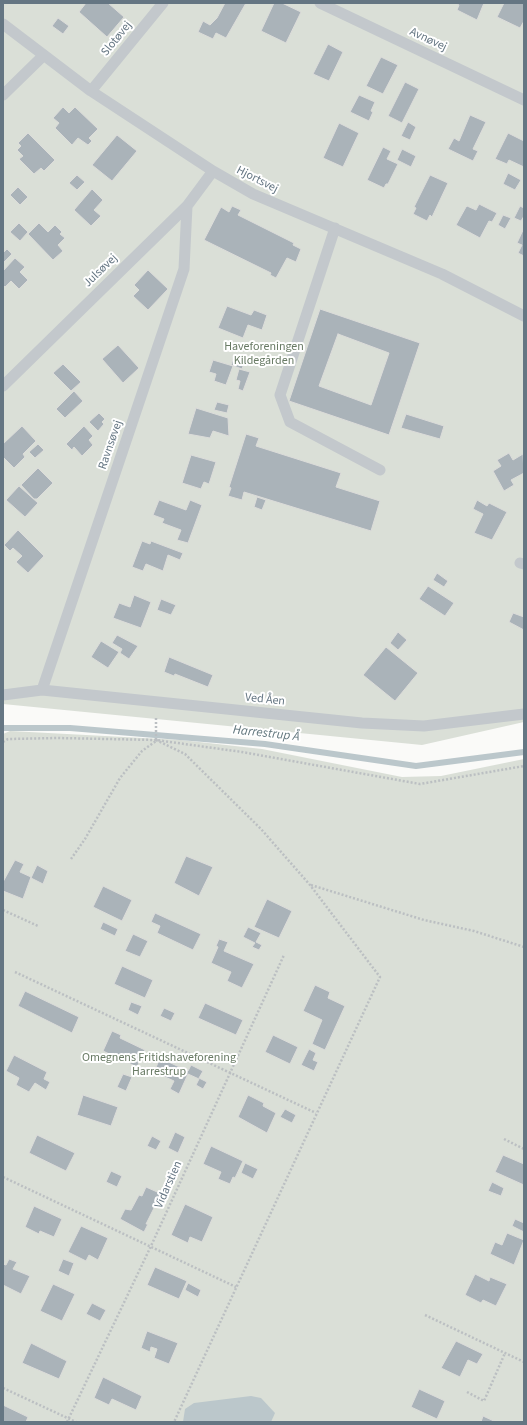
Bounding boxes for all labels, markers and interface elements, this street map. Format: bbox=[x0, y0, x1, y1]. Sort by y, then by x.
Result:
street label: Slotøvej bbox=[99, 19, 135, 59]
street label: Avnøvej bbox=[407, 25, 449, 55]
street label: Hjortsvej bbox=[234, 163, 280, 197]
street label: Julsøvej bbox=[81, 251, 121, 291]
park label: Haveforeningen Kildegården bbox=[224, 340, 304, 368]
street label: Ravnsøvej bbox=[96, 419, 126, 471]
street label: Ved Åen bbox=[244, 691, 286, 709]
water label: Harrestrup Å bbox=[232, 723, 300, 745]
park label: Omegnens Fritidshaveforening Harrestrup bbox=[82, 1051, 236, 1079]
street label: Vidarstien bbox=[152, 1159, 186, 1211]

